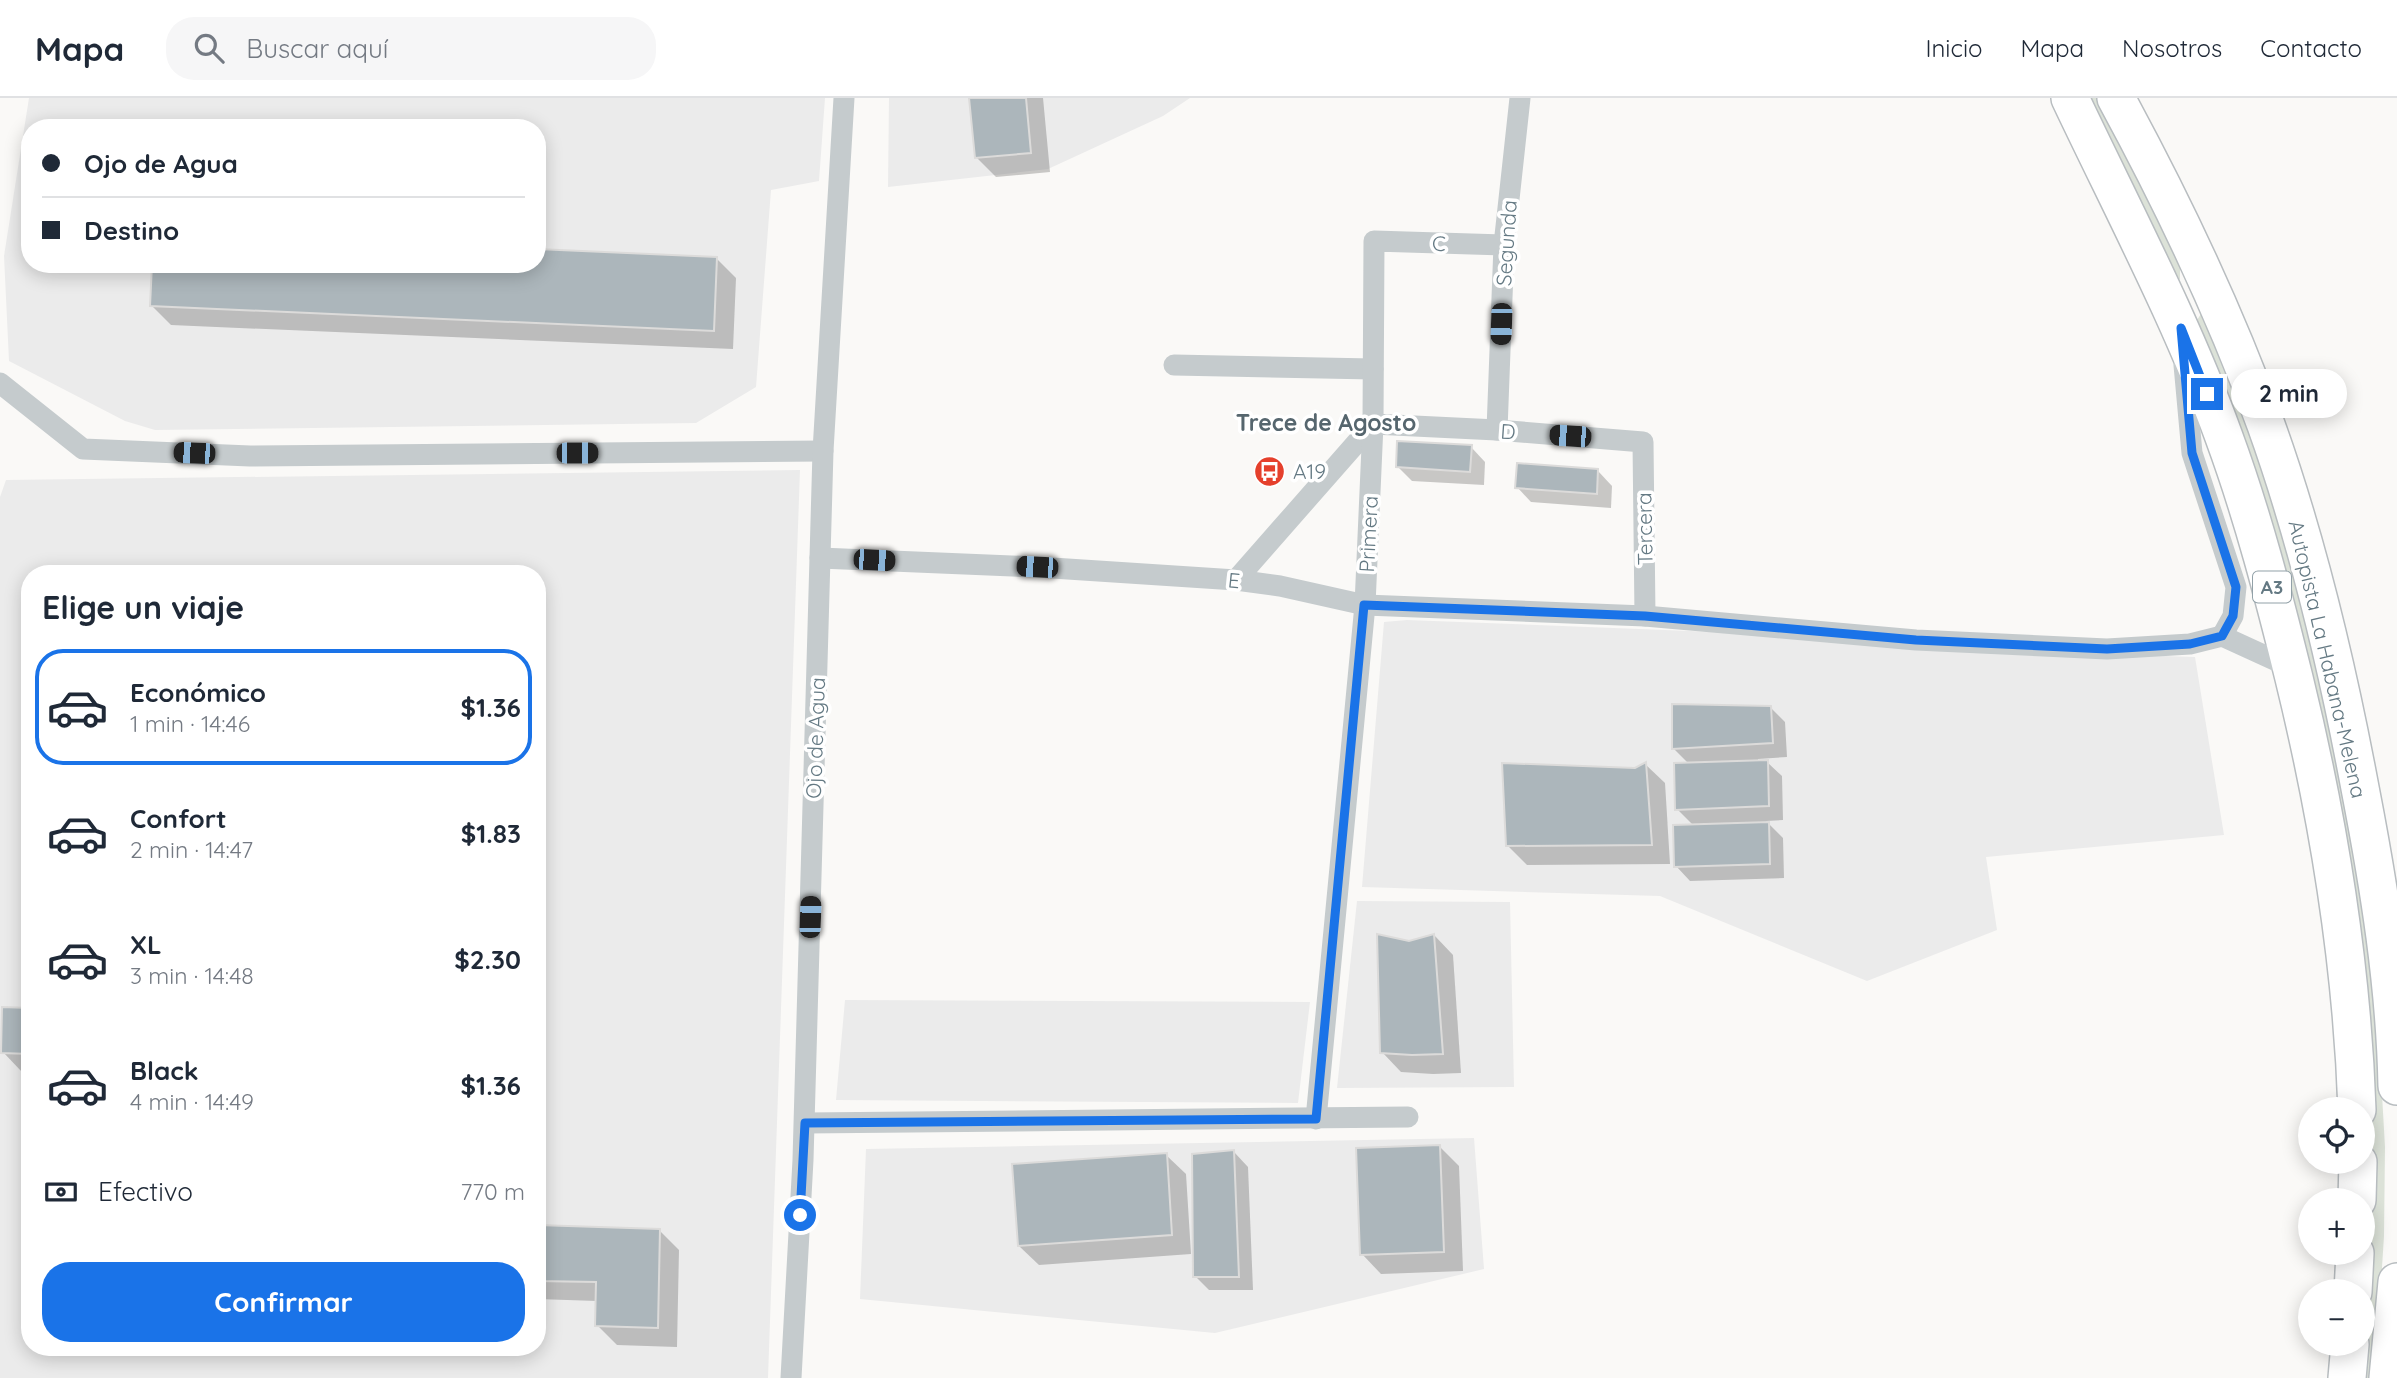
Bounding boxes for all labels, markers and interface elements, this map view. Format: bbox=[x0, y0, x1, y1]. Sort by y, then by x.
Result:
search box bbox=[166, 17, 656, 80]
text: Mapa bbox=[35, 28, 124, 69]
icon: search bbox=[190, 29, 228, 67]
text: Buscar aquí bbox=[246, 32, 388, 65]
text: Inicio bbox=[1925, 33, 1983, 63]
text: Mapa bbox=[2021, 33, 2084, 63]
text: Nosotros bbox=[2122, 33, 2222, 63]
text: Contacto bbox=[2260, 33, 2362, 63]
text: Ojo de Agua bbox=[84, 147, 238, 180]
street label: Segunda bbox=[1490, 199, 1522, 287]
text: Destino bbox=[84, 214, 179, 247]
street label: C bbox=[1432, 230, 1447, 256]
car bbox=[1490, 303, 1513, 345]
callout: 2 min bbox=[2232, 370, 2347, 418]
route end bbox=[2191, 378, 2223, 410]
text: 2 min bbox=[2259, 379, 2319, 408]
district label: Trece de Agosto bbox=[1236, 408, 1416, 437]
street label: D bbox=[1500, 418, 1516, 444]
car bbox=[1549, 424, 1592, 448]
car bbox=[173, 442, 216, 464]
car bbox=[557, 443, 599, 464]
bus stop icon: A19 bbox=[1253, 454, 1287, 488]
place label: A19 bbox=[1293, 458, 1326, 484]
street label: Tercera bbox=[1630, 492, 1658, 566]
street label: Primera bbox=[1353, 495, 1383, 573]
street label: Autopista La Habana-Melena bbox=[2283, 518, 2373, 800]
car bbox=[853, 548, 896, 572]
car bbox=[1016, 555, 1059, 579]
street label: E bbox=[1227, 566, 1241, 594]
road number: A3 bbox=[2253, 572, 2291, 602]
text: Elige un viaje bbox=[42, 587, 244, 627]
icon: car bbox=[46, 676, 109, 739]
text: Económico bbox=[130, 676, 266, 709]
street label: Ojo de Agua bbox=[800, 677, 830, 799]
text: $1.36 bbox=[461, 691, 521, 724]
text: 1 min · 14:46 bbox=[130, 709, 250, 738]
icon: car bbox=[46, 802, 109, 865]
text: Confort bbox=[130, 802, 227, 835]
text: $1.83 bbox=[461, 817, 521, 850]
text: 2 min · 14:47 bbox=[130, 835, 253, 864]
car bbox=[799, 896, 822, 938]
icon: car bbox=[46, 928, 109, 991]
text: XL bbox=[130, 928, 162, 961]
text: $2.30 bbox=[454, 943, 521, 976]
text: 3 min · 14:48 bbox=[130, 961, 254, 990]
icon: car bbox=[46, 1054, 109, 1117]
text: Black bbox=[130, 1054, 199, 1087]
text: $1.36 bbox=[461, 1069, 521, 1102]
text: 4 min · 14:49 bbox=[130, 1087, 254, 1116]
map controls bbox=[2298, 1097, 2375, 1356]
button: locate bbox=[2298, 1097, 2375, 1174]
icon: cash bbox=[42, 1173, 80, 1211]
text: Efectivo bbox=[98, 1175, 193, 1208]
text: 770 m bbox=[460, 1177, 525, 1206]
button: + bbox=[2298, 1188, 2375, 1265]
route start bbox=[784, 1199, 816, 1231]
button: Confirmar bbox=[42, 1262, 525, 1342]
button: − bbox=[2298, 1279, 2375, 1356]

